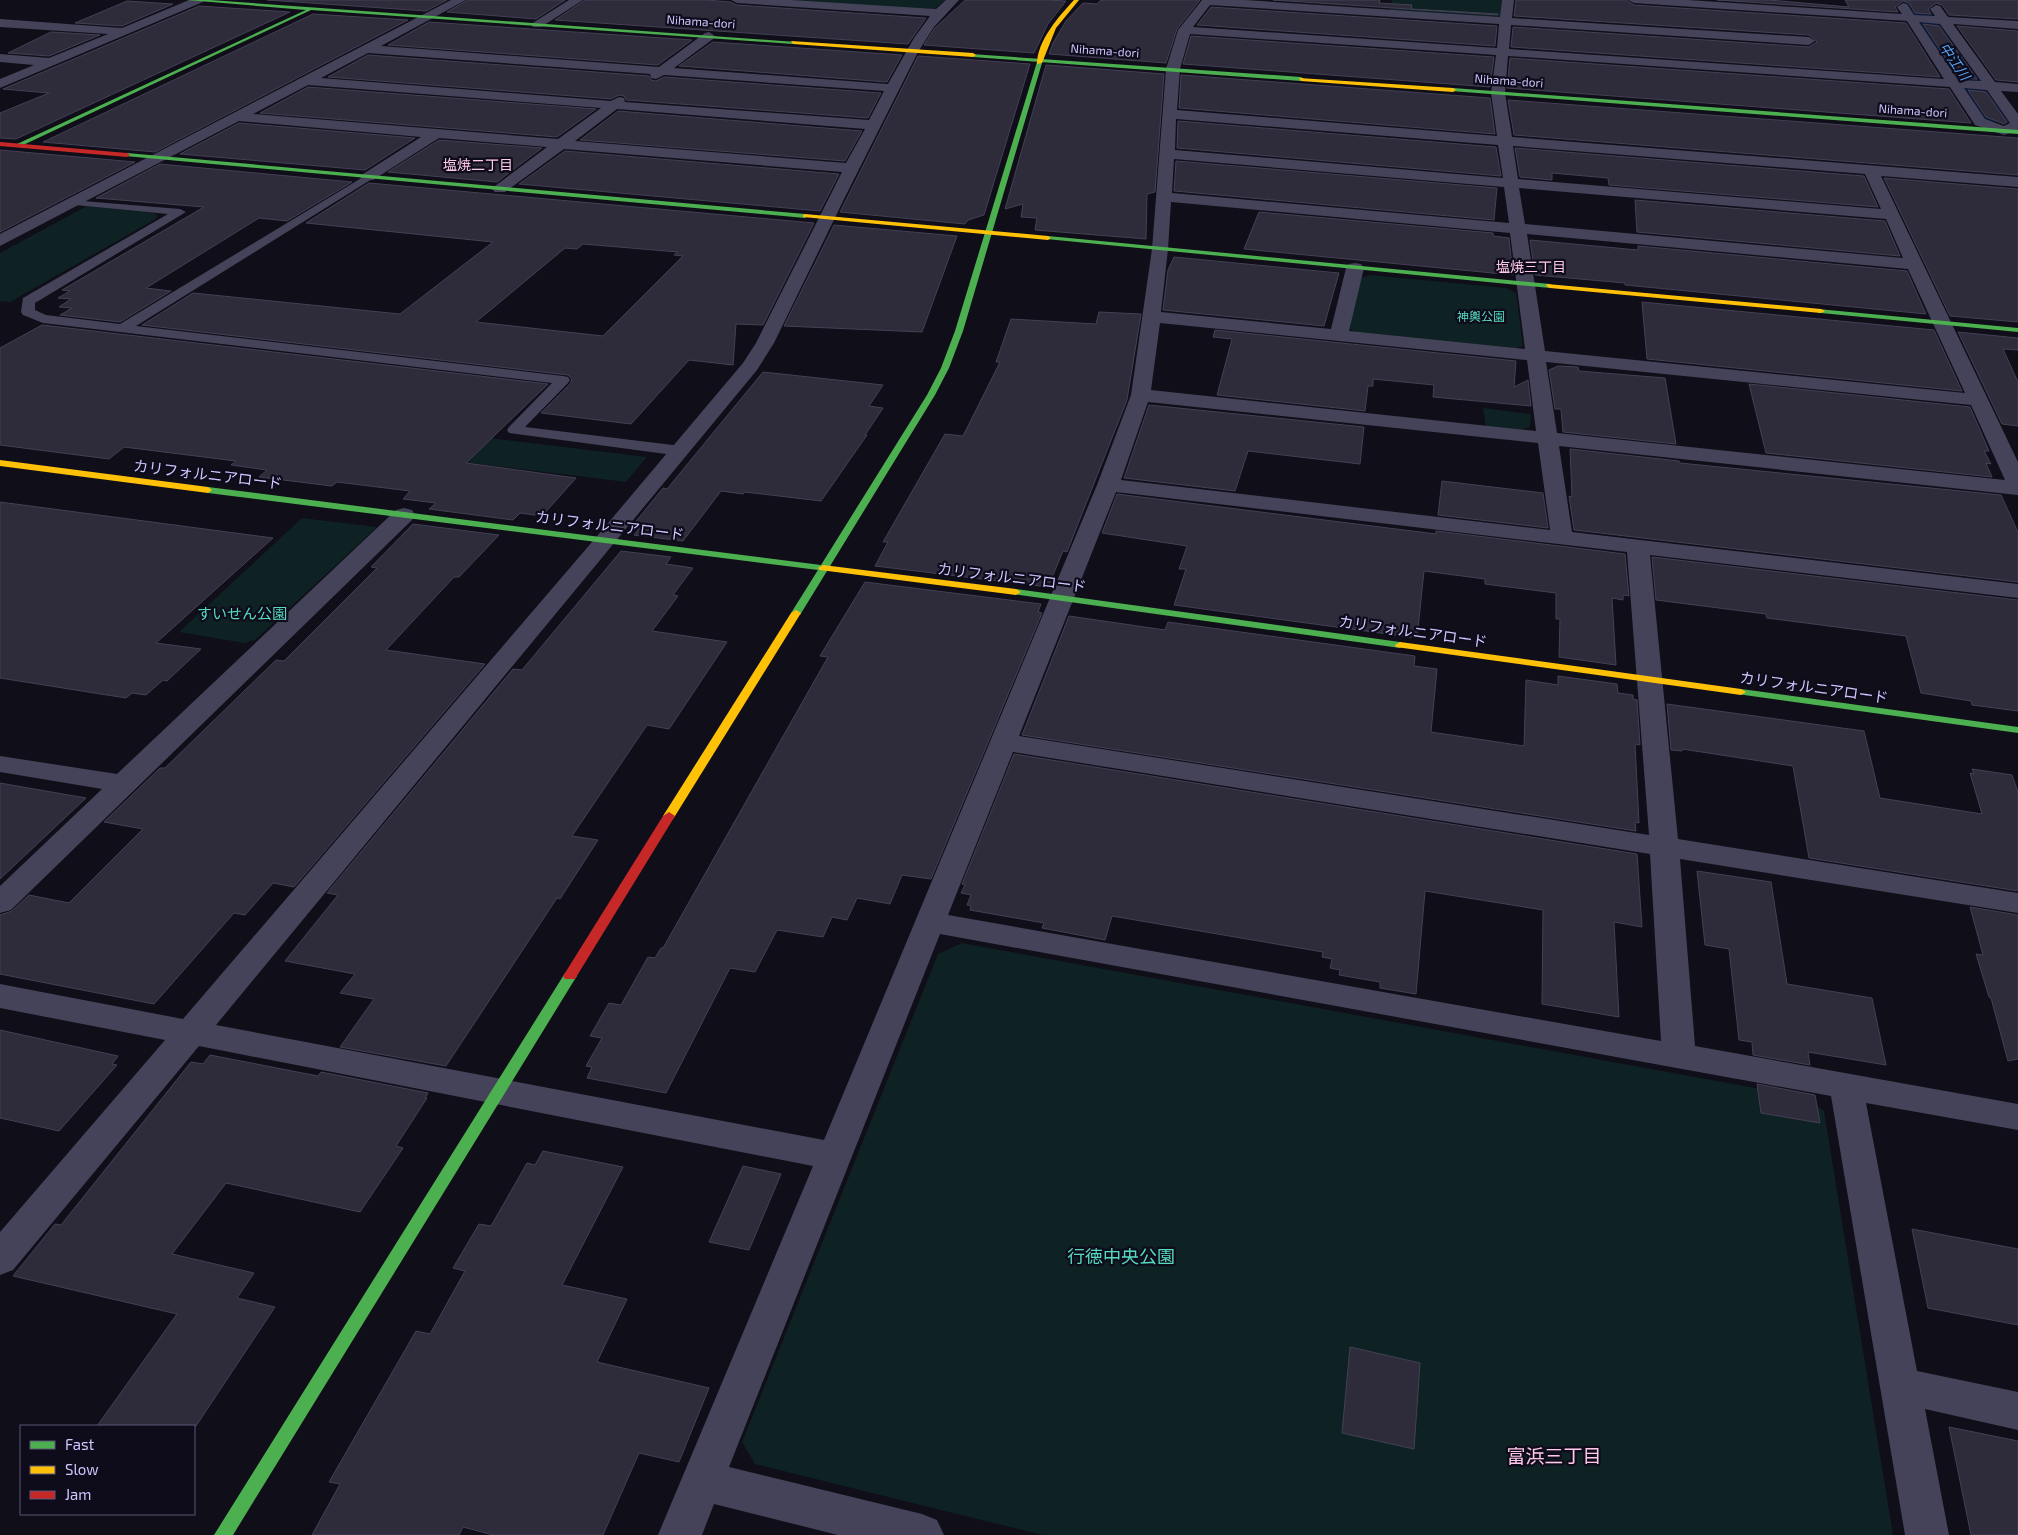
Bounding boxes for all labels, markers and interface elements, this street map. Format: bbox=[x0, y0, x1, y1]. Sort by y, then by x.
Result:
street label: Nihama-dori bbox=[666, 12, 736, 30]
water label: 中江川 bbox=[1936, 39, 1975, 85]
street label: Nihama-dori bbox=[1070, 41, 1140, 59]
street label: Nihama-dori bbox=[1474, 71, 1544, 89]
street label: Nihama-dori bbox=[1878, 101, 1948, 119]
district label: 塩焼二丁目 bbox=[443, 156, 513, 173]
district label: 塩焼三丁目 bbox=[1496, 258, 1566, 275]
park label: 神輿公園 bbox=[1457, 309, 1505, 323]
street label: カリフォルニアロード bbox=[132, 456, 284, 492]
street label: カリフォルニアロード bbox=[534, 507, 686, 543]
street label: カリフォルニアロード bbox=[936, 559, 1088, 595]
park label: すいせん公園 bbox=[197, 604, 287, 622]
street label: カリフォルニアロード bbox=[1337, 612, 1489, 650]
street label: カリフォルニアロード bbox=[1738, 668, 1890, 706]
park label: 行徳中央公園 bbox=[1067, 1245, 1175, 1267]
legend bbox=[20, 1425, 195, 1515]
text: Fast bbox=[65, 1435, 95, 1453]
district label: 富浜三丁目 bbox=[1506, 1444, 1602, 1467]
text: Slow bbox=[65, 1460, 99, 1478]
text: Jam bbox=[65, 1485, 91, 1503]

